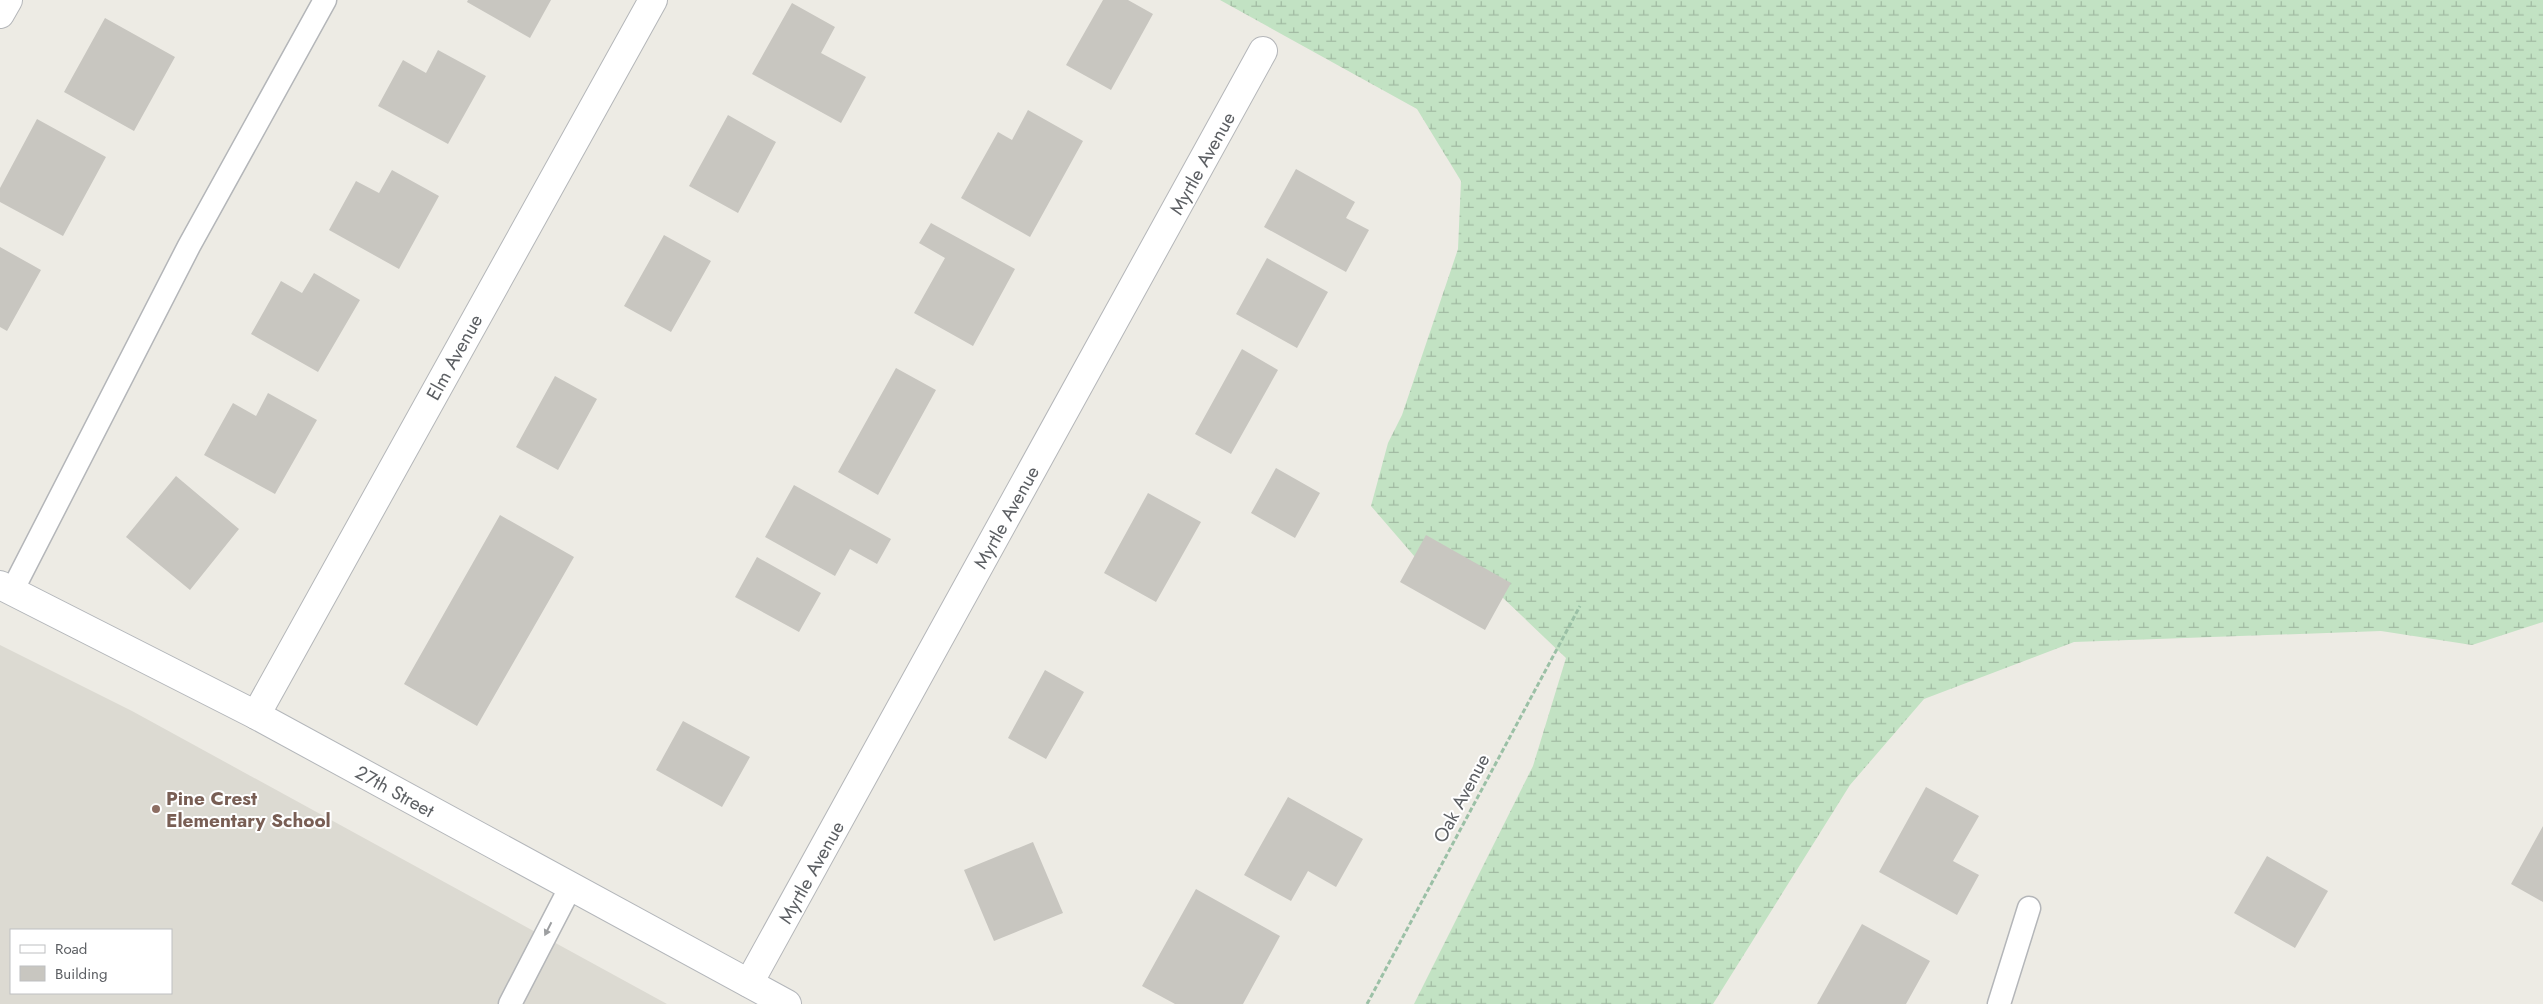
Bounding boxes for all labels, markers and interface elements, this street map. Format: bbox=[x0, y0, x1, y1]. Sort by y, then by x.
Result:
street label: Myrtle Avenue bbox=[1163, 107, 1242, 220]
street label: Elm Avenue bbox=[420, 309, 489, 405]
street label: Myrtle Avenue bbox=[967, 461, 1046, 574]
street label: Oak Avenue bbox=[1427, 749, 1496, 848]
street label: 27th Street bbox=[350, 759, 439, 824]
place label: Pine Crest Elementary School bbox=[166, 785, 331, 834]
marker: Pine Crest Elementary School bbox=[150, 803, 162, 815]
street label: Myrtle Avenue bbox=[772, 816, 851, 929]
one-way arrow bbox=[544, 922, 552, 936]
legend bbox=[10, 929, 172, 994]
text: Road bbox=[55, 938, 87, 960]
text: Building bbox=[55, 963, 107, 985]

